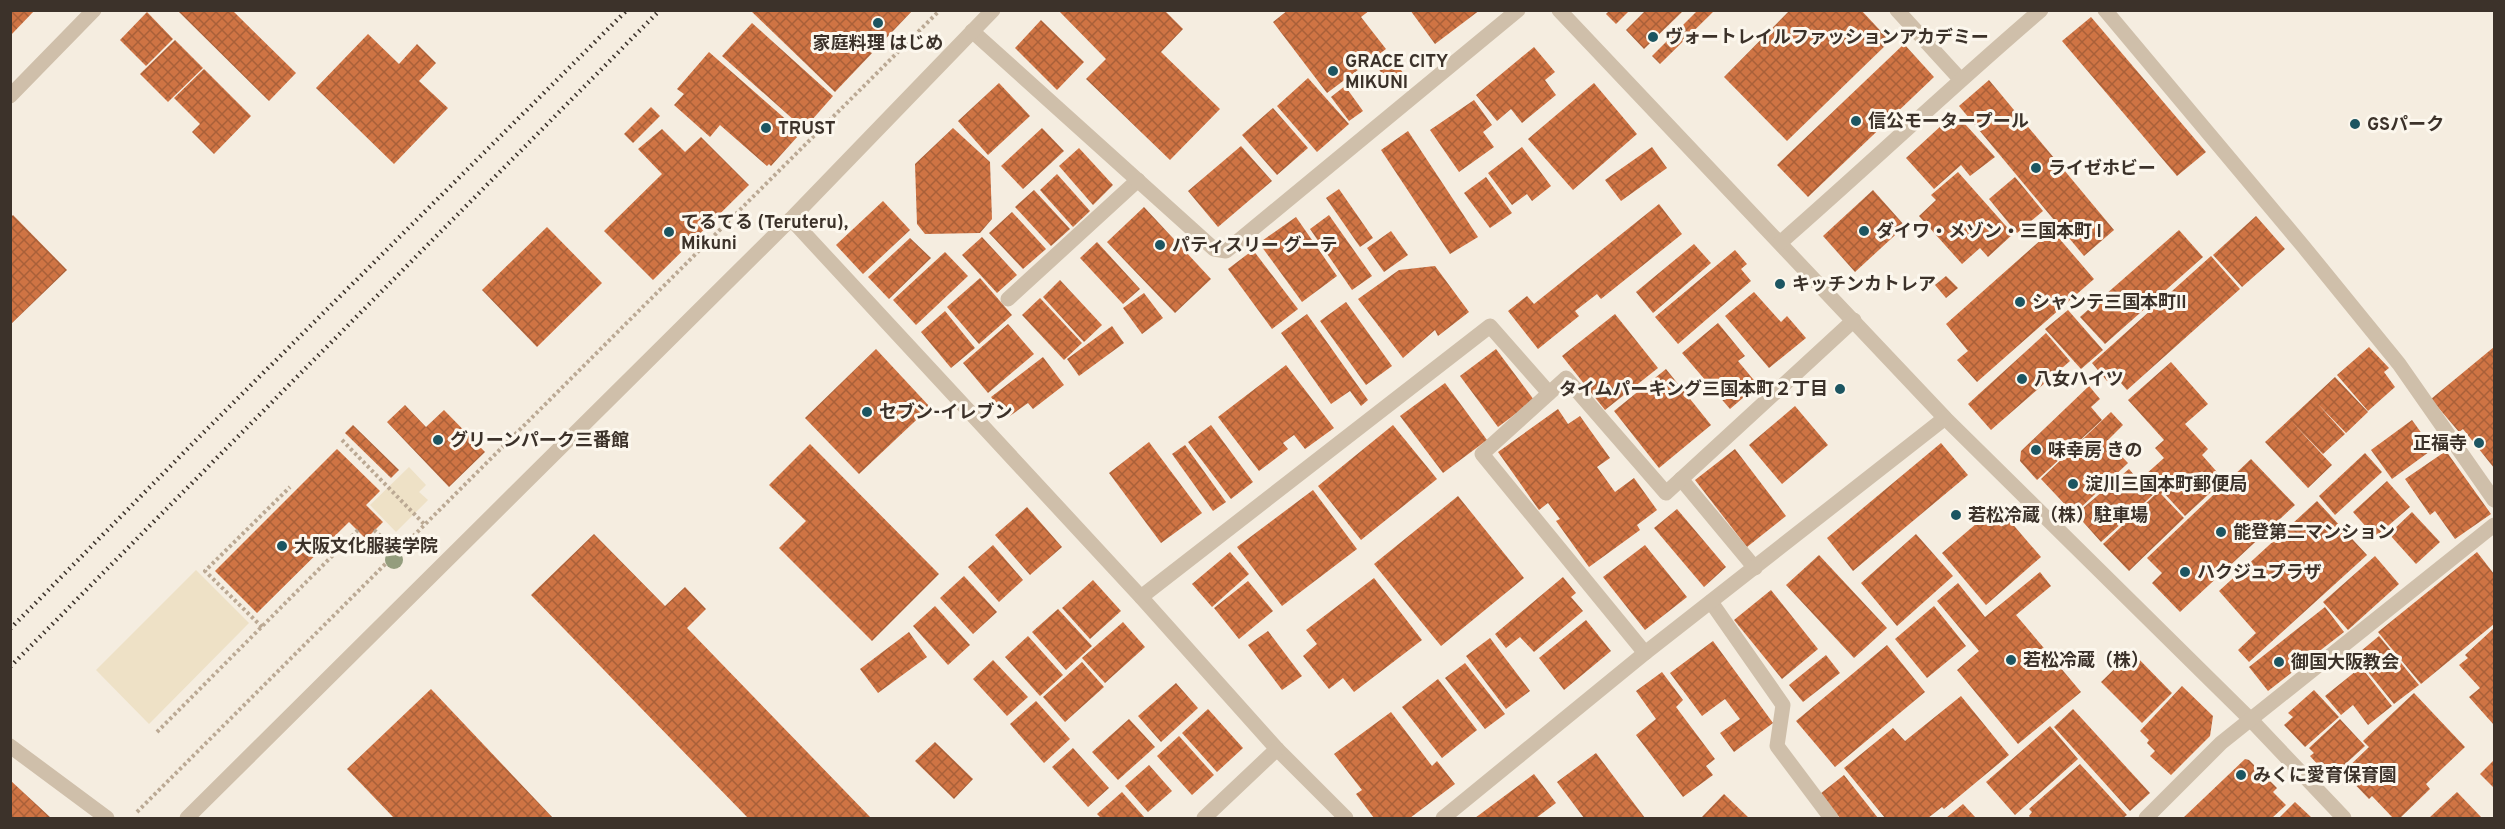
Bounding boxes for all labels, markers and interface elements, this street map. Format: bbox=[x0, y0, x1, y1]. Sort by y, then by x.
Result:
marker: 家庭料理 はじめ bbox=[871, 16, 885, 30]
place label: ヴォートレイルファッションアカデミー bbox=[1665, 26, 1989, 50]
marker: ヴォートレイルファッションアカデミー bbox=[1646, 30, 1660, 44]
place label: 家庭料理 はじめ bbox=[813, 33, 943, 56]
place label: GRACE CITY MIKUNI bbox=[1345, 51, 1448, 95]
marker: GRACE CITY MIKUNI bbox=[1326, 64, 1340, 78]
place label: 信公モータープール bbox=[1868, 111, 2029, 134]
marker: 信公モータープール bbox=[1849, 114, 1863, 128]
place label: GSパーク bbox=[2367, 114, 2444, 137]
marker: GSパーク bbox=[2348, 117, 2362, 131]
place label: TRUST bbox=[778, 118, 836, 141]
marker: TRUST bbox=[759, 121, 773, 135]
place label: ライゼホビー bbox=[2048, 158, 2156, 181]
marker: ライゼホビー bbox=[2029, 161, 2043, 175]
place label: てるてる (Teruteru), Mikuni bbox=[681, 212, 848, 256]
place label: ダイワ・メゾン・三国本町 I bbox=[1876, 221, 2102, 244]
marker: ダイワ・メゾン・三国本町 I bbox=[1857, 224, 1871, 238]
marker: てるてる (Teruteru), Mikuni bbox=[662, 225, 676, 239]
place label: パティスリー グーテ bbox=[1172, 235, 1337, 258]
marker: パティスリー グーテ bbox=[1153, 238, 1167, 252]
place label: キッチンカトレア bbox=[1792, 274, 1936, 297]
marker: キッチンカトレア bbox=[1773, 277, 1787, 291]
place label: シャンテ三国本町II bbox=[2032, 292, 2187, 315]
marker: シャンテ三国本町II bbox=[2013, 295, 2027, 309]
place label: 八女ハイツ bbox=[2034, 369, 2124, 392]
marker: 八女ハイツ bbox=[2015, 372, 2029, 386]
place label: タイムパーキング三国本町２丁目 bbox=[1559, 379, 1828, 402]
marker: タイムパーキング三国本町２丁目 bbox=[1833, 382, 1847, 396]
place label: セブン-イレブン bbox=[879, 402, 1012, 425]
marker: セブン-イレブン bbox=[860, 405, 874, 419]
place label: グリーンパーク三番館 bbox=[450, 430, 629, 453]
marker: グリーンパーク三番館 bbox=[431, 433, 445, 447]
place label: 正福寺 bbox=[2413, 433, 2467, 456]
marker: 正福寺 bbox=[2472, 436, 2486, 450]
place label: 味幸房 きの bbox=[2048, 440, 2143, 463]
marker: 味幸房 きの bbox=[2029, 443, 2043, 457]
place label: 淀川三国本町郵便局 bbox=[2085, 474, 2247, 497]
marker: 淀川三国本町郵便局 bbox=[2066, 477, 2080, 491]
place label: 若松冷蔵（株）駐車場 bbox=[1968, 505, 2148, 528]
marker: 若松冷蔵（株）駐車場 bbox=[1949, 508, 1963, 522]
place label: 能登第二マンション bbox=[2233, 522, 2395, 545]
marker: 能登第二マンション bbox=[2214, 525, 2228, 539]
place label: 大阪文化服装学院 bbox=[294, 536, 438, 559]
marker: 大阪文化服装学院 bbox=[275, 539, 289, 553]
place label: ハクジュプラザ bbox=[2197, 562, 2322, 585]
marker: ハクジュプラザ bbox=[2178, 565, 2192, 579]
place label: 若松冷蔵（株） bbox=[2023, 650, 2149, 673]
place label: 御国大阪教会 bbox=[2290, 652, 2399, 675]
marker: 若松冷蔵（株） bbox=[2004, 653, 2018, 667]
marker: 御国大阪教会 bbox=[2272, 655, 2286, 669]
place label: みくに愛育保育園 bbox=[2253, 765, 2397, 788]
marker: みくに愛育保育園 bbox=[2234, 768, 2248, 782]

